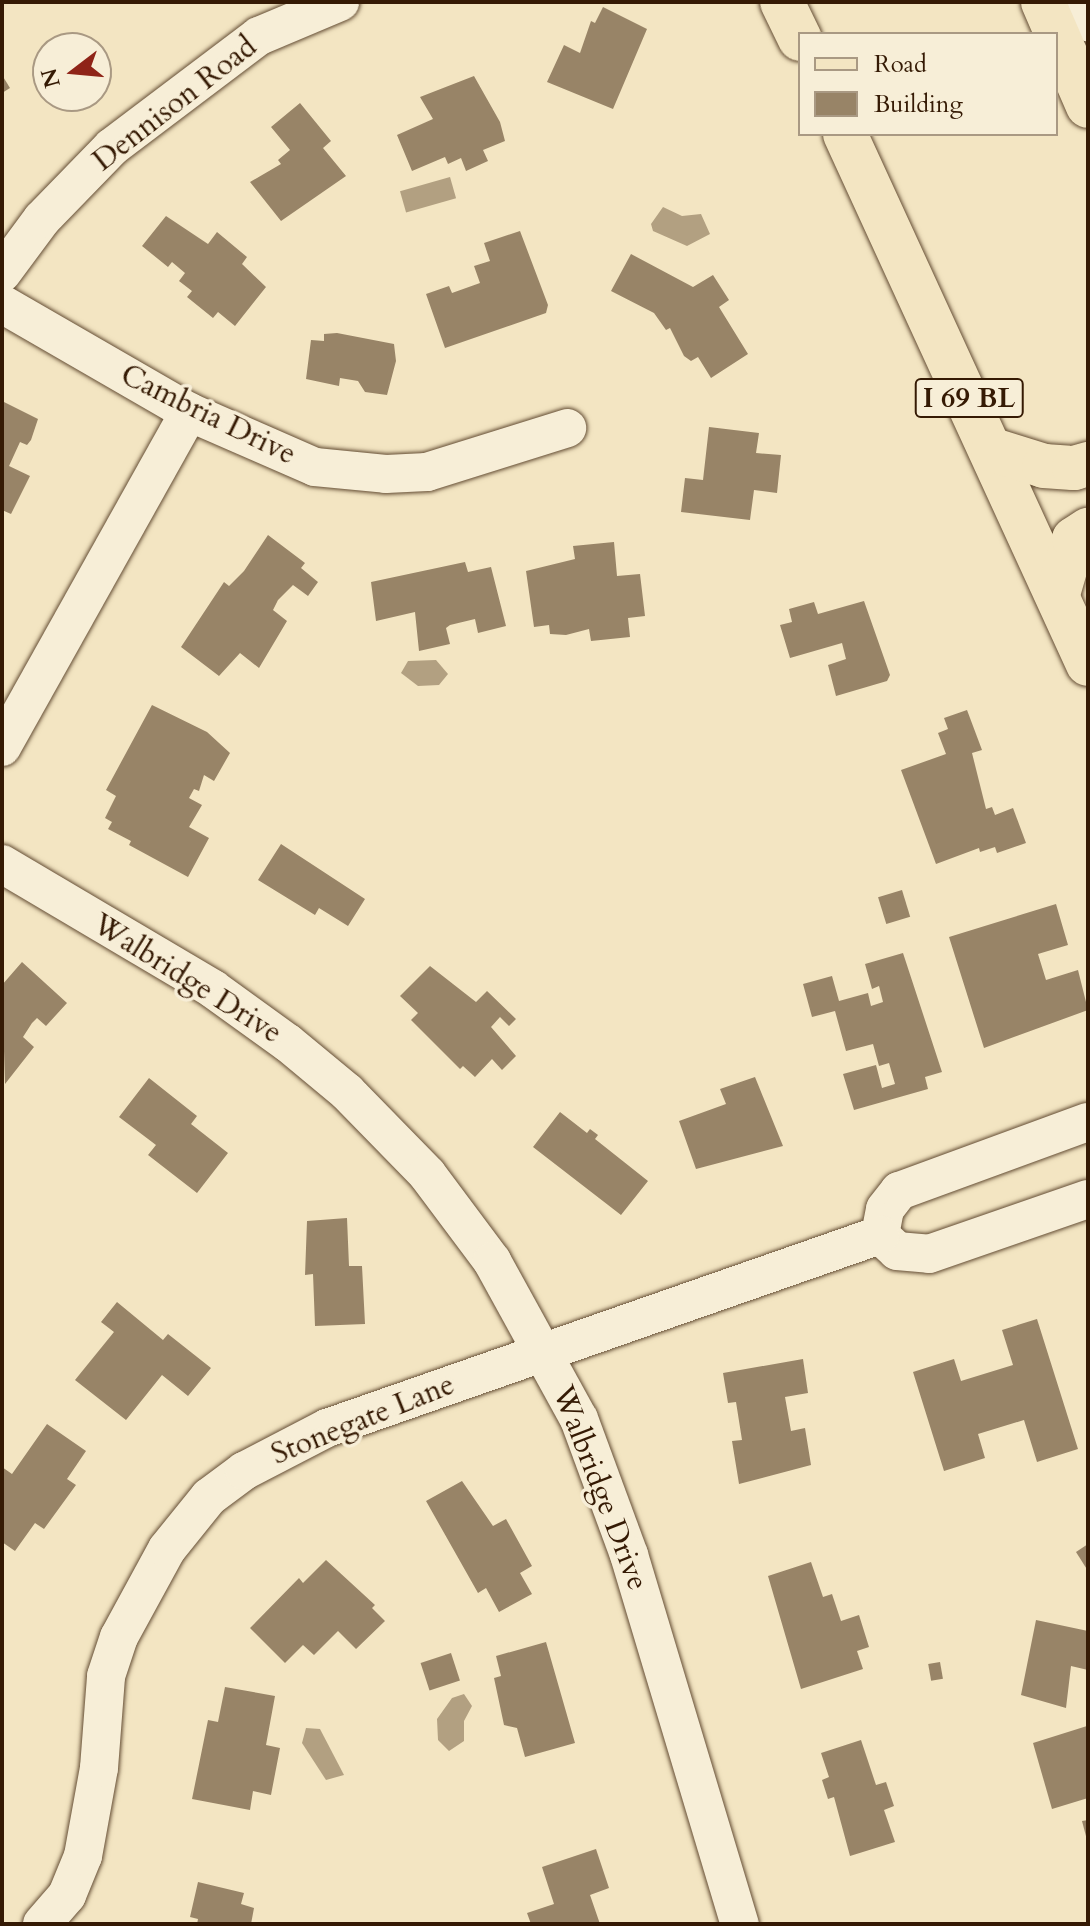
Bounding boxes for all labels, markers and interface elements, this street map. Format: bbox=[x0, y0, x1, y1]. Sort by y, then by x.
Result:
street label: Dennison Road bbox=[86, 29, 264, 179]
north arrow bbox=[32, 32, 112, 112]
legend bbox=[798, 32, 1058, 136]
text: Road bbox=[874, 48, 927, 81]
text: N bbox=[34, 65, 68, 91]
text: Building bbox=[874, 88, 963, 121]
street label: Cambria Drive bbox=[115, 357, 301, 473]
road number: I 69 BL bbox=[913, 374, 1025, 422]
street label: Walbridge Drive bbox=[86, 906, 288, 1052]
street label: Stonegate Lane bbox=[266, 1367, 460, 1473]
street label: Walbridge Drive bbox=[544, 1381, 656, 1595]

